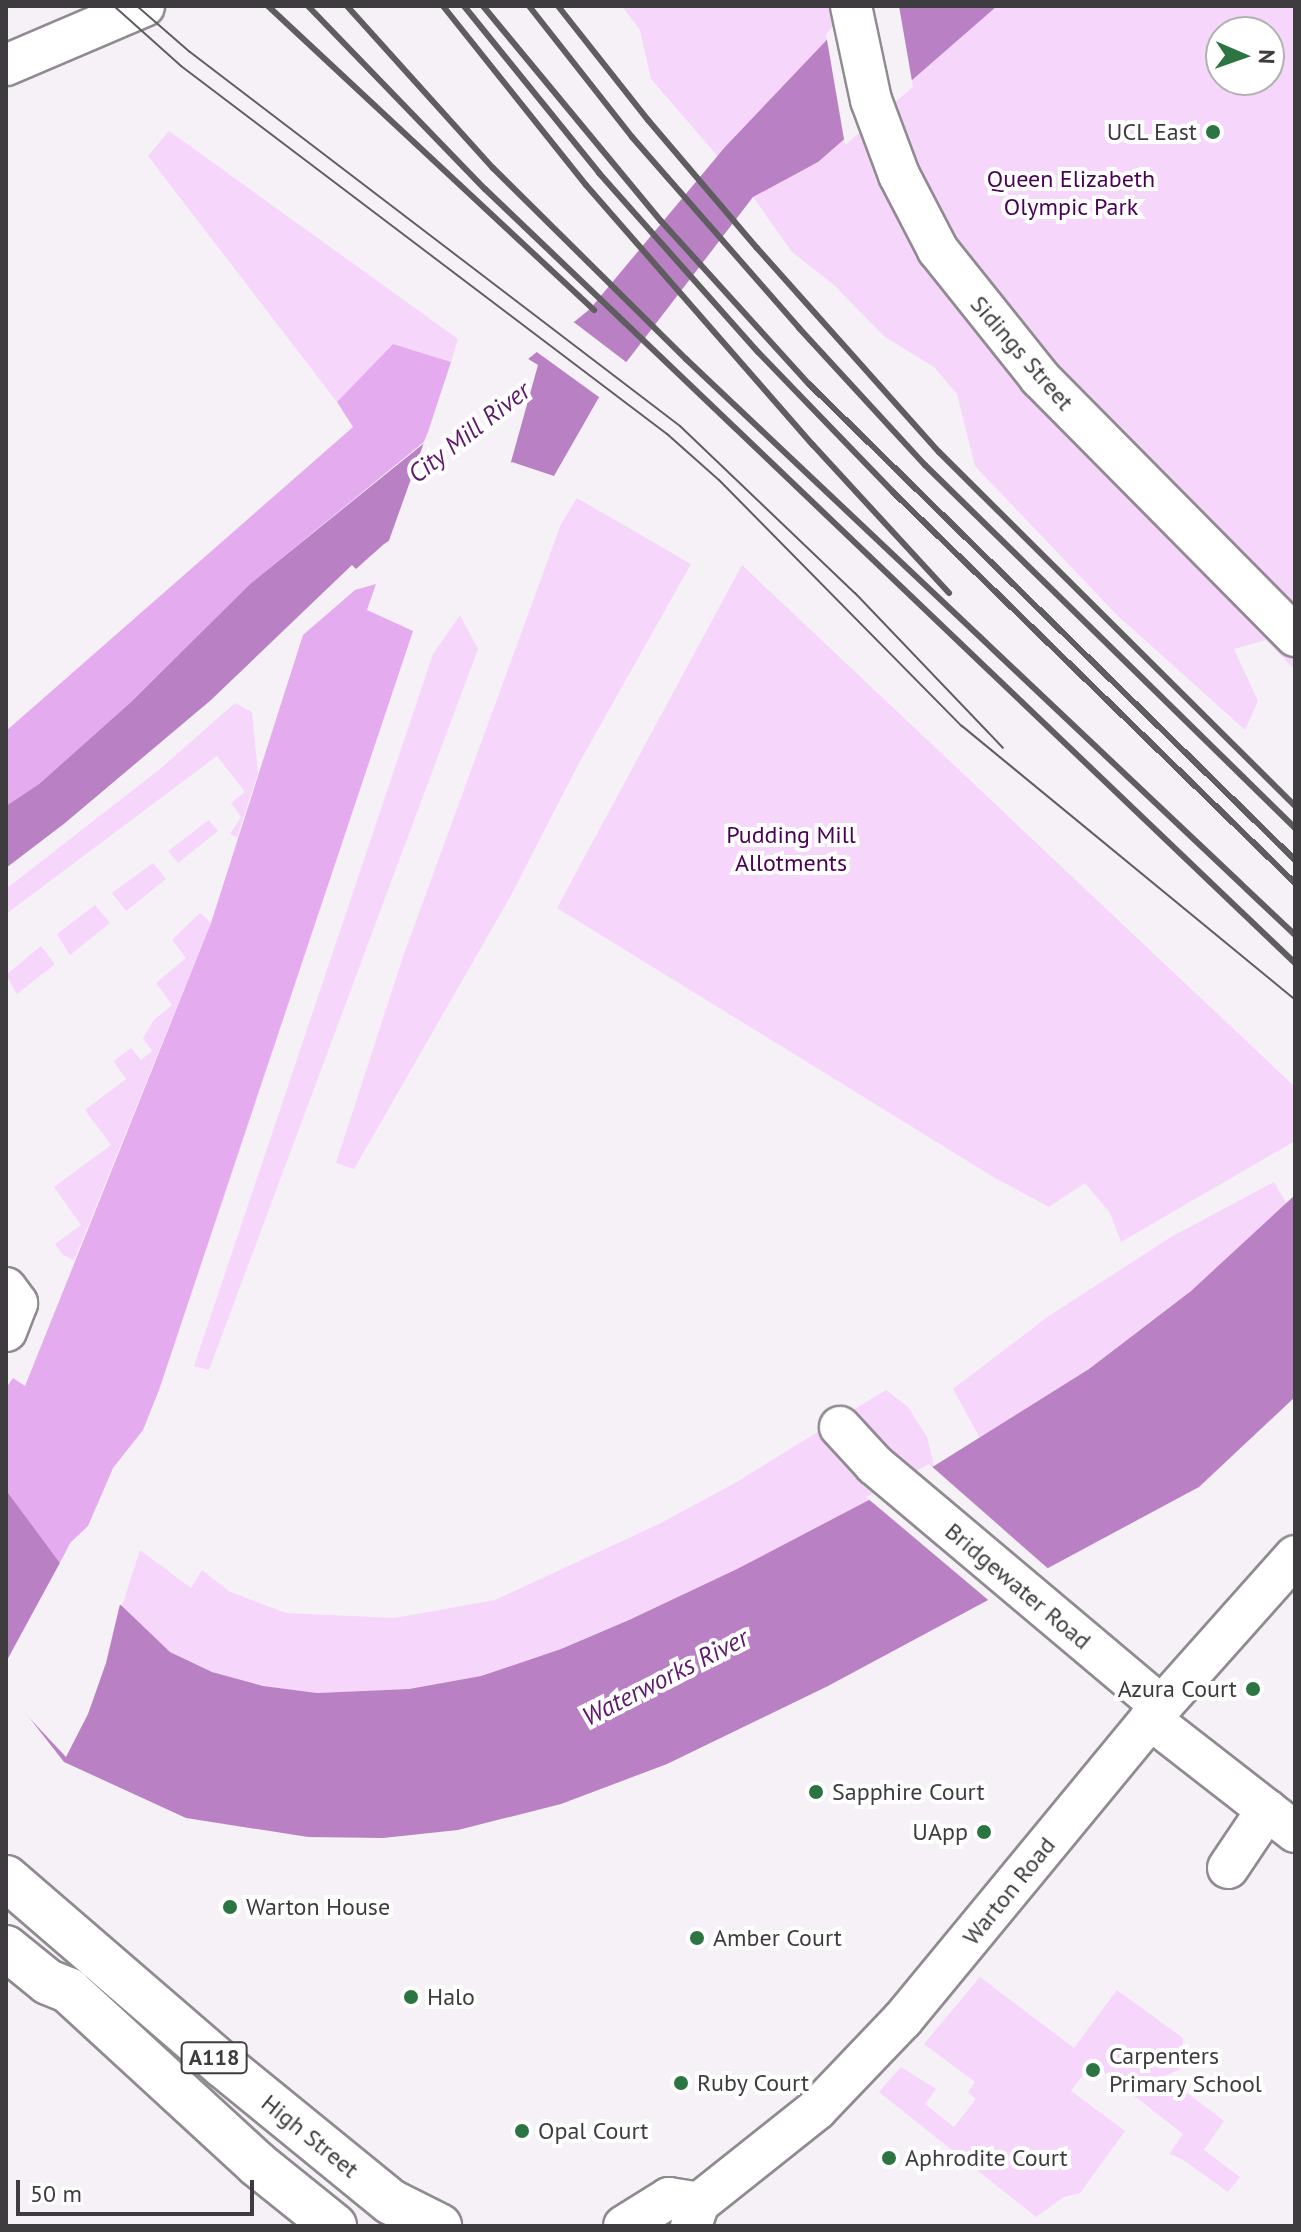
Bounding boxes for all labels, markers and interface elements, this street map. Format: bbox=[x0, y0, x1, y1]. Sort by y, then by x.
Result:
north arrow bbox=[1205, 16, 1285, 96]
text: N bbox=[1253, 49, 1281, 64]
place label: UCL East bbox=[1106, 118, 1197, 146]
marker: UCL East bbox=[1204, 123, 1222, 141]
park label: Queen Elizabeth Olympic Park bbox=[987, 165, 1155, 221]
street label: Sidings Street bbox=[964, 290, 1080, 416]
water label: City Mill River bbox=[402, 375, 536, 489]
park label: Pudding Mill Allotments bbox=[726, 821, 856, 877]
street label: Bridgewater Road bbox=[939, 1517, 1097, 1655]
water label: Waterworks River bbox=[577, 1622, 753, 1732]
place label: Azura Court bbox=[1118, 1675, 1237, 1703]
marker: Azura Court bbox=[1244, 1680, 1262, 1698]
place label: Sapphire Court bbox=[832, 1778, 985, 1806]
marker: Sapphire Court bbox=[807, 1783, 825, 1801]
place label: UApp bbox=[912, 1818, 968, 1846]
marker: UApp bbox=[975, 1823, 993, 1841]
street label: Warton Road bbox=[957, 1831, 1061, 1951]
place label: Warton House bbox=[246, 1893, 390, 1921]
marker: Warton House bbox=[221, 1898, 239, 1916]
place label: Amber Court bbox=[713, 1924, 842, 1952]
marker: Amber Court bbox=[688, 1929, 706, 1947]
place label: Halo bbox=[427, 1983, 475, 2011]
marker: Halo bbox=[402, 1988, 420, 2006]
road number: A118 bbox=[180, 2040, 248, 2076]
place label: Carpenters Primary School bbox=[1109, 2042, 1263, 2098]
marker: Carpenters Primary School bbox=[1084, 2061, 1102, 2079]
place label: Ruby Court bbox=[697, 2069, 810, 2097]
marker: Ruby Court bbox=[672, 2074, 690, 2092]
street label: High Street bbox=[256, 2088, 364, 2184]
place label: Opal Court bbox=[538, 2117, 648, 2145]
marker: Opal Court bbox=[513, 2122, 531, 2140]
place label: Aphrodite Court bbox=[905, 2144, 1068, 2172]
marker: Aphrodite Court bbox=[880, 2149, 898, 2167]
scale bar bbox=[20, 2164, 258, 2214]
text: 50 m bbox=[30, 2178, 82, 2209]

